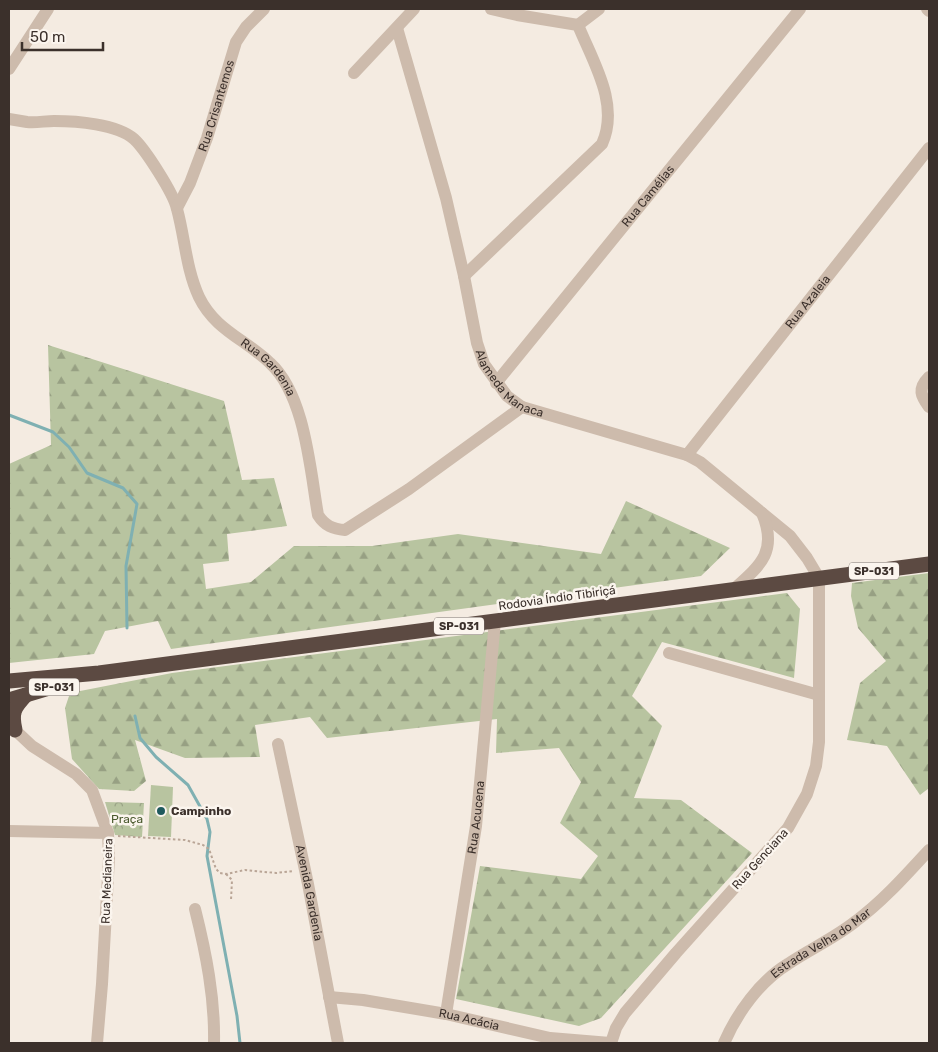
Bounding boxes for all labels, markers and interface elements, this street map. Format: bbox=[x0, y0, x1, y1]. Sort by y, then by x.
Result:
scale bar bbox=[22, 20, 104, 52]
text: 50 m bbox=[30, 28, 65, 46]
street label: Rua Crisantemos bbox=[196, 58, 237, 153]
street label: Rua Camélias bbox=[619, 162, 677, 230]
street label: Rua Azaleia bbox=[782, 272, 833, 331]
street label: Rua Gardenia bbox=[238, 335, 298, 398]
street label: Alameda Manaca bbox=[473, 348, 545, 420]
road number: SP-031 bbox=[849, 562, 899, 580]
street label: Rodovia Índio Tibiriçá bbox=[497, 583, 617, 613]
road number: SP-031 bbox=[434, 618, 484, 634]
road number: SP-031 bbox=[29, 679, 79, 696]
street label: Rua Acucena bbox=[465, 780, 487, 855]
place label: Campinho bbox=[171, 804, 231, 818]
marker: Campinho bbox=[155, 805, 167, 817]
park label: Praça bbox=[111, 812, 143, 826]
street label: Rua Genciana bbox=[729, 826, 791, 892]
street label: Rua Medianeira bbox=[99, 838, 115, 924]
street label: Avenida Gardenia bbox=[293, 843, 326, 942]
street label: Estrada Velha do Mar bbox=[768, 905, 874, 981]
street label: Rua Acácia bbox=[438, 1006, 501, 1033]

